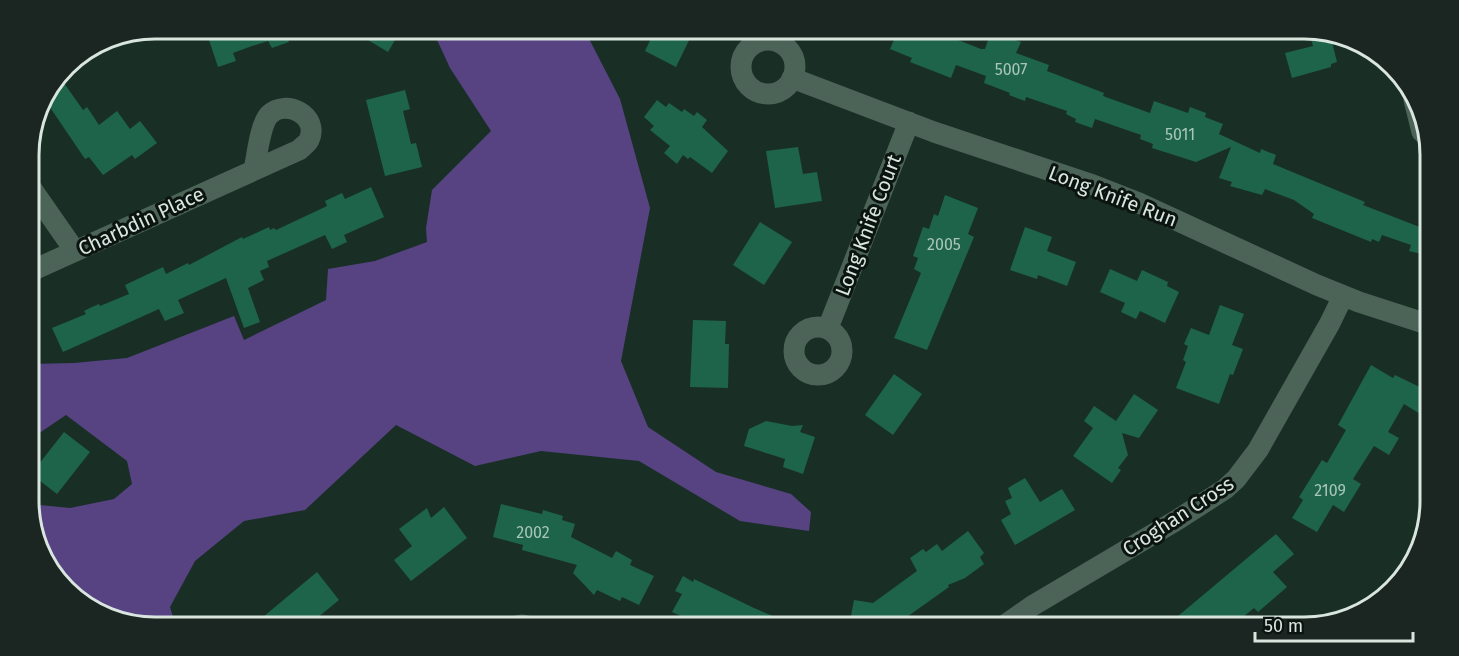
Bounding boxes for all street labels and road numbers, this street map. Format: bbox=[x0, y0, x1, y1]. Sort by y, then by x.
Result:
street label: Long Knife Court bbox=[830, 150, 906, 299]
street label: Long Knife Run bbox=[1045, 160, 1181, 232]
street label: Charbdin Place bbox=[74, 181, 208, 261]
street label: Croghan Cross bbox=[1118, 471, 1238, 561]

